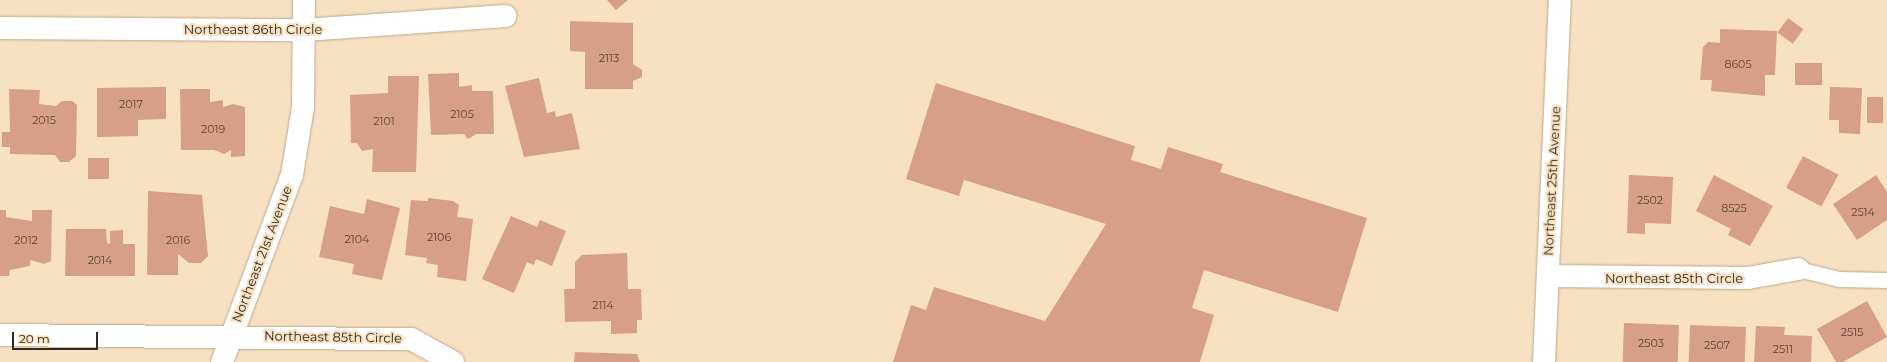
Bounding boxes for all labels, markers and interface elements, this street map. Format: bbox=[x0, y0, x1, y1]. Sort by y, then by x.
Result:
street label: Northeast 86th Circle bbox=[184, 21, 322, 37]
house number: 2113 bbox=[599, 51, 619, 65]
house number: 8605 bbox=[1724, 57, 1752, 71]
house number: 2017 bbox=[119, 97, 143, 111]
street label: Northeast 25th Avenue bbox=[1540, 106, 1564, 256]
house number: 2105 bbox=[450, 107, 474, 121]
house number: 2015 bbox=[32, 113, 56, 127]
house number: 2101 bbox=[373, 114, 395, 128]
house number: 2019 bbox=[201, 122, 225, 136]
street label: Northeast 21st Avenue bbox=[229, 184, 295, 324]
house number: 2502 bbox=[1637, 193, 1663, 207]
house number: 8525 bbox=[1721, 201, 1747, 215]
house number: 2514 bbox=[1851, 205, 1875, 219]
house number: 2106 bbox=[427, 230, 451, 244]
house number: 2104 bbox=[345, 232, 369, 246]
house number: 2012 bbox=[14, 233, 38, 247]
house number: 2016 bbox=[166, 233, 190, 247]
house number: 2014 bbox=[88, 253, 112, 267]
street label: Northeast 85th Circle bbox=[1605, 270, 1743, 286]
house number: 2114 bbox=[592, 298, 614, 312]
scale bar bbox=[14, 324, 100, 350]
house number: 2515 bbox=[1841, 325, 1863, 339]
street label: Northeast 85th Circle bbox=[264, 328, 402, 346]
text: 20 m bbox=[19, 331, 50, 346]
house number: 2503 bbox=[1638, 336, 1664, 350]
house number: 2507 bbox=[1704, 338, 1730, 352]
house number: 2511 bbox=[1773, 342, 1793, 356]

